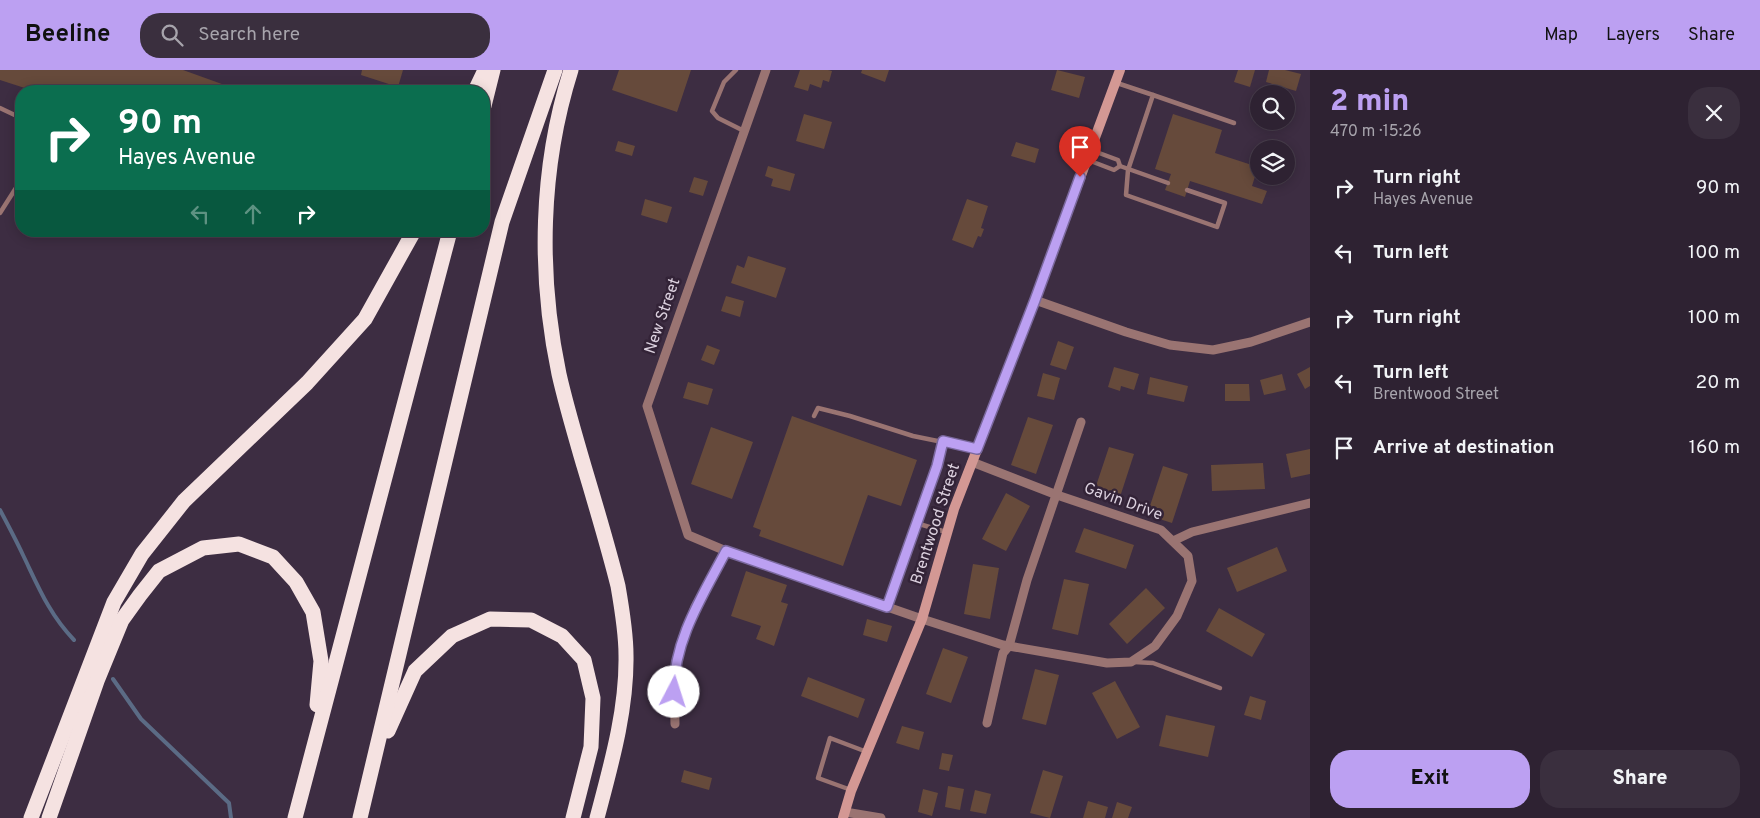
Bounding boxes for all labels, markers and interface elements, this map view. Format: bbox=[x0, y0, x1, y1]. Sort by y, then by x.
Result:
search box bbox=[140, 13, 490, 58]
text: Beeline bbox=[25, 20, 110, 50]
icon: search bbox=[158, 21, 186, 49]
text: Search here bbox=[198, 23, 300, 47]
text: Map bbox=[1544, 24, 1578, 47]
text: Layers bbox=[1606, 24, 1660, 47]
text: Share bbox=[1688, 24, 1735, 47]
text: 2 min bbox=[1330, 84, 1409, 121]
map controls bbox=[1250, 85, 1295, 185]
button: search bbox=[1250, 85, 1295, 130]
button: close bbox=[1688, 87, 1740, 139]
text: 90 m bbox=[118, 102, 202, 146]
icon: right bbox=[35, 105, 100, 170]
text: 470 m · 15:26 bbox=[1330, 122, 1422, 142]
pin bbox=[1059, 126, 1101, 177]
icon: arrive bbox=[1066, 133, 1094, 161]
button: layers bbox=[1250, 140, 1295, 185]
text: Hayes Avenue bbox=[118, 145, 256, 172]
text: Turn right bbox=[1373, 166, 1461, 190]
icon: right bbox=[1330, 174, 1358, 202]
text: 90 m bbox=[1696, 176, 1740, 200]
text: Hayes Avenue bbox=[1373, 190, 1473, 210]
icon: left bbox=[186, 200, 214, 228]
icon: ahead bbox=[239, 200, 267, 228]
icon: right bbox=[292, 200, 320, 228]
icon: left bbox=[1330, 239, 1358, 267]
text: Turn left bbox=[1373, 241, 1449, 265]
text: 100 m bbox=[1688, 241, 1740, 265]
street label: New Street bbox=[641, 275, 685, 357]
icon: right bbox=[1330, 304, 1358, 332]
text: Turn right bbox=[1373, 306, 1461, 330]
text: 100 m bbox=[1688, 306, 1740, 330]
text: Turn left bbox=[1373, 361, 1449, 385]
icon: left bbox=[1330, 369, 1358, 397]
text: 20 m bbox=[1696, 371, 1740, 395]
text: Brentwood Street bbox=[1373, 385, 1499, 405]
icon: arrive bbox=[1330, 434, 1358, 462]
text: Arrive at destination bbox=[1373, 436, 1554, 460]
text: 160 m bbox=[1689, 436, 1740, 460]
street label: Brentwood Street bbox=[907, 461, 965, 587]
street label: Gavin Drive bbox=[1081, 479, 1165, 525]
position arrow bbox=[647, 665, 699, 717]
button: Exit bbox=[1330, 750, 1530, 808]
button: Share bbox=[1540, 750, 1740, 808]

